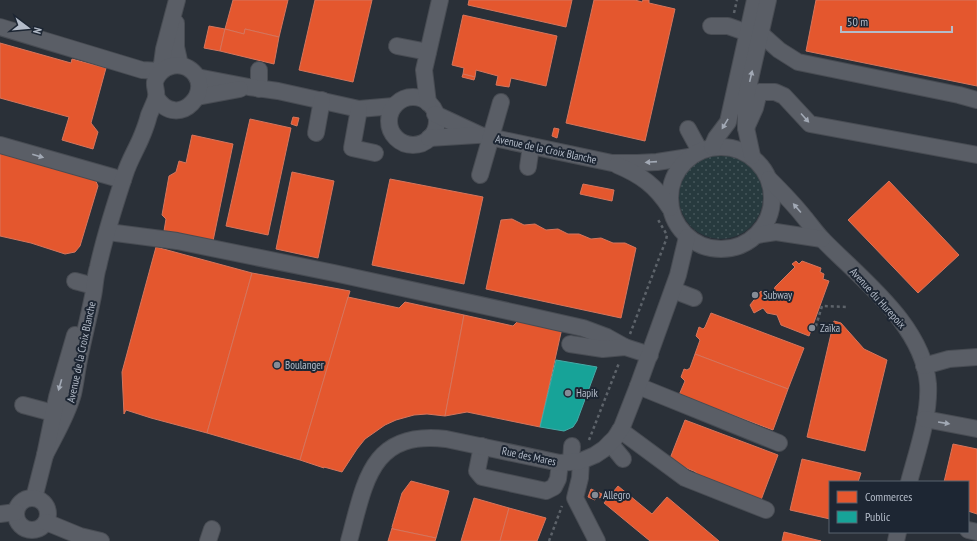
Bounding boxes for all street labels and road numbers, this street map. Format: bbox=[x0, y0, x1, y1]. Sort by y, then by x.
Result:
street label: Avenue de la Croix Blanche bbox=[494, 131, 598, 167]
street label: Avenue du Hurepoix bbox=[847, 265, 909, 332]
street label: Avenue de la Croix Blanche bbox=[63, 300, 99, 404]
street label: Rue des Mares bbox=[501, 443, 558, 469]

